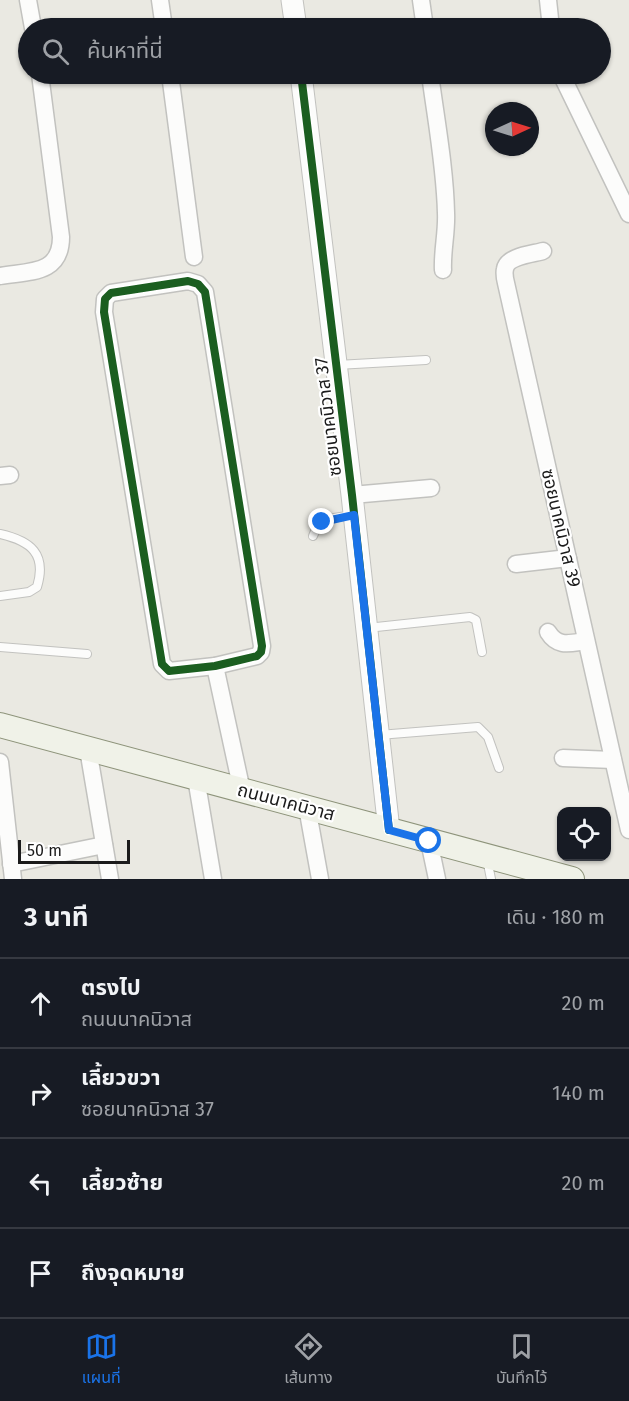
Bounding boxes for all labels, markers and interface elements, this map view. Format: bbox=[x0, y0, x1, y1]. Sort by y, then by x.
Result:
search box bbox=[18, 18, 611, 84]
icon: search bbox=[39, 35, 72, 68]
text: ค้นหาที่นี่ bbox=[87, 37, 163, 64]
north arrow bbox=[485, 102, 539, 156]
street label: ซอยนาคนิวาส 37 bbox=[310, 356, 346, 478]
street label: ซอยนาคนิวาส 39 bbox=[537, 467, 585, 589]
route end bbox=[308, 508, 334, 534]
street label: ถนนนาคนิวาส bbox=[235, 778, 337, 826]
map controls bbox=[557, 807, 611, 861]
button: locate bbox=[557, 807, 611, 861]
route start bbox=[415, 827, 441, 853]
scale bar bbox=[18, 837, 130, 864]
text: 50 m bbox=[27, 841, 62, 860]
text: 3 นาที bbox=[24, 902, 89, 933]
text: เดิน · 180 m bbox=[506, 905, 605, 929]
text: ตรงไป bbox=[81, 974, 141, 1001]
icon: ahead bbox=[24, 987, 57, 1020]
text: 20 m bbox=[562, 991, 605, 1015]
text: ถนนนาคนิวาส bbox=[81, 1007, 192, 1031]
text: เลี้ยวขวา bbox=[81, 1064, 161, 1091]
icon: right bbox=[24, 1077, 57, 1110]
text: 140 m bbox=[552, 1081, 605, 1105]
text: ซอยนาคนิวาส 37 bbox=[81, 1097, 214, 1121]
icon: left bbox=[24, 1167, 57, 1200]
text: เลี้ยวซ้าย bbox=[81, 1169, 163, 1196]
text: 20 m bbox=[562, 1171, 605, 1195]
icon: arrive bbox=[24, 1257, 57, 1290]
text: ถึงจุดหมาย bbox=[81, 1259, 185, 1286]
tab: แผนที่ bbox=[82, 1330, 121, 1390]
tab: เส้นทาง bbox=[284, 1330, 332, 1390]
tab: บันทึกไว้ bbox=[496, 1330, 547, 1390]

